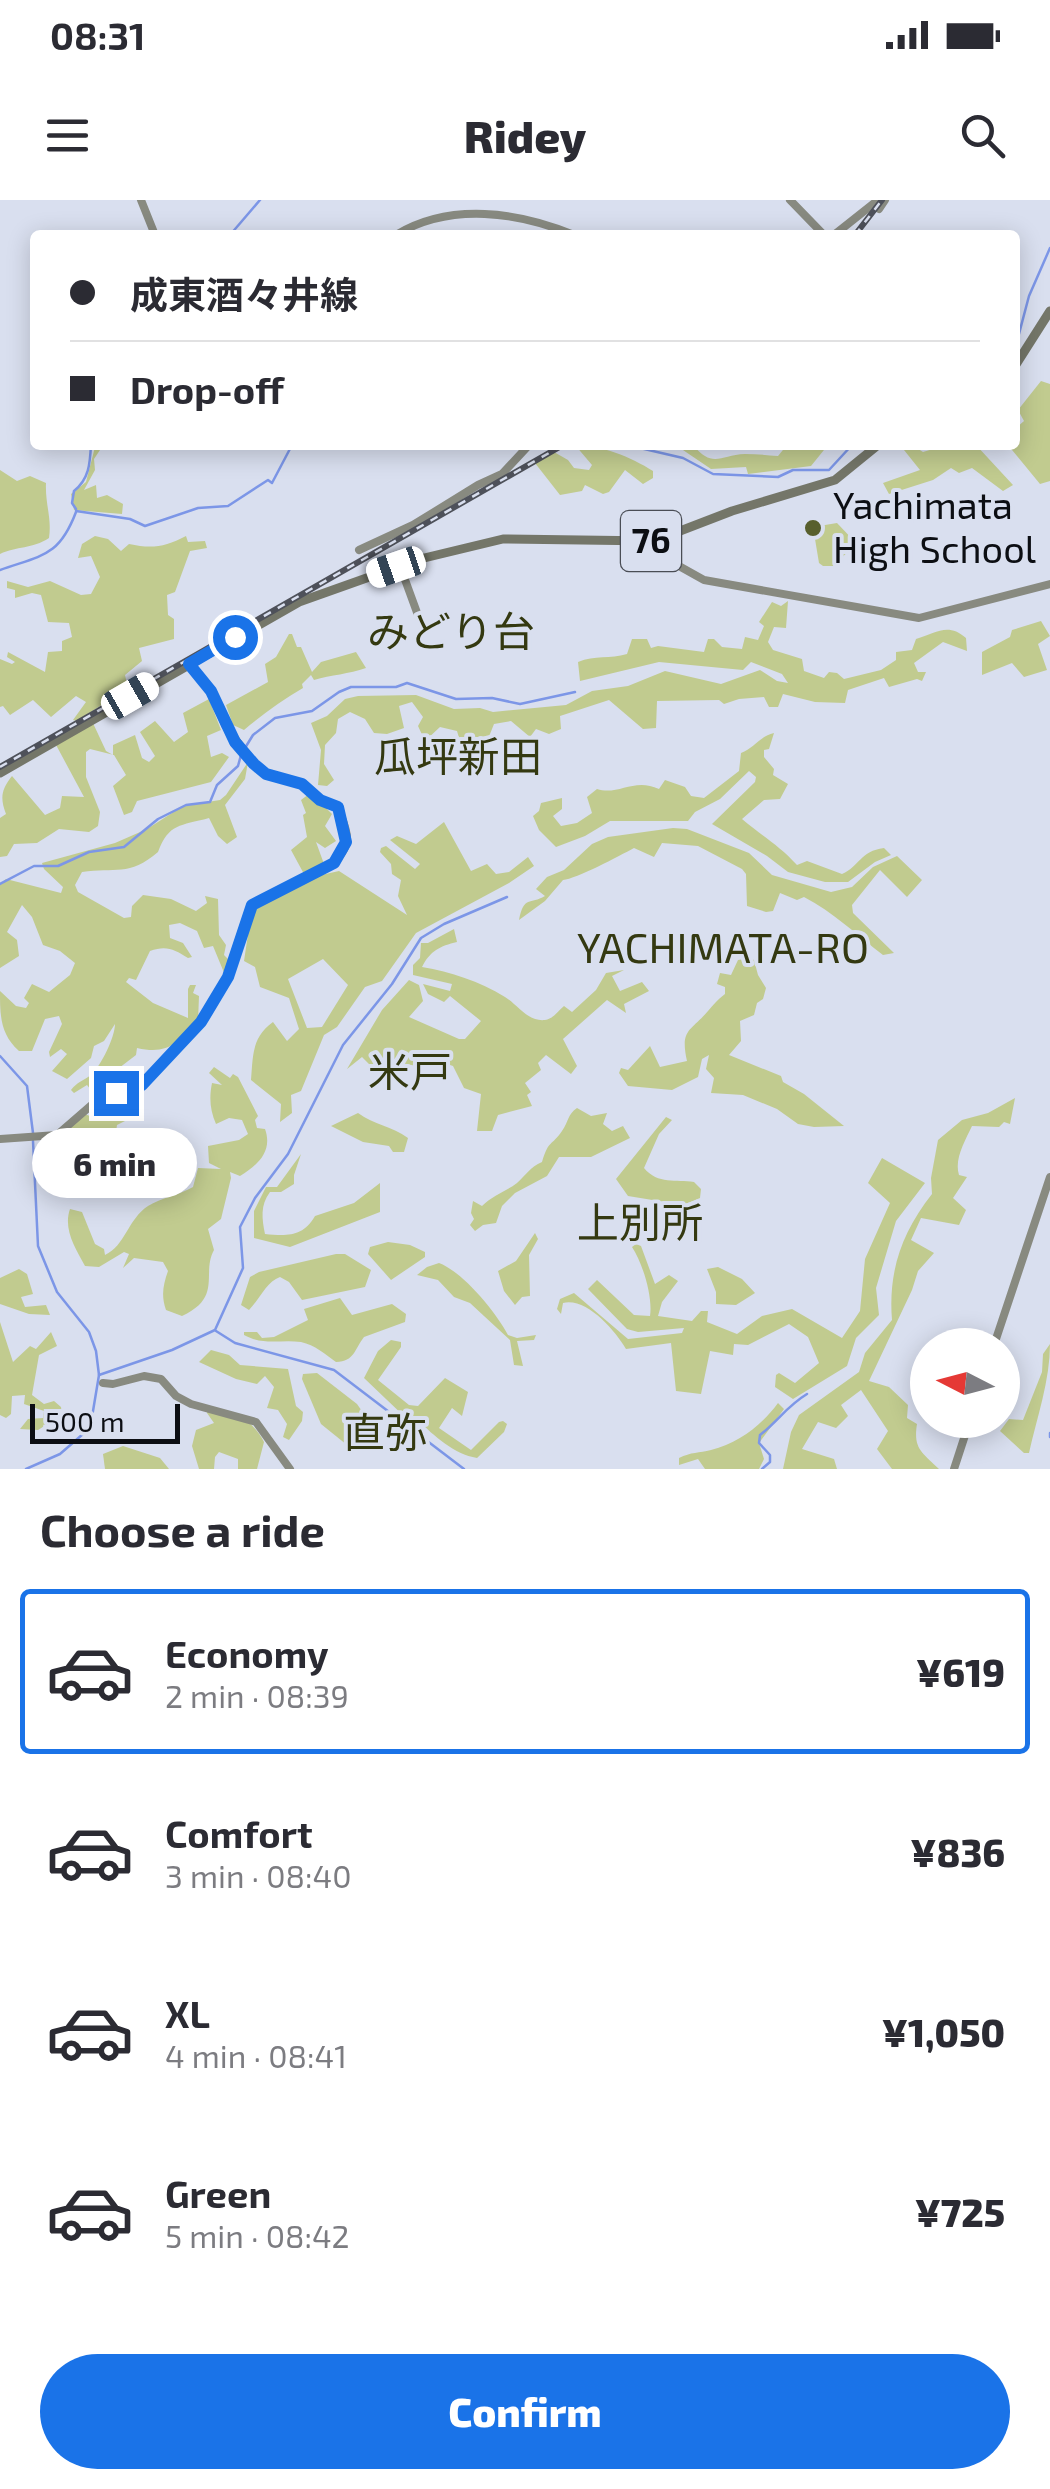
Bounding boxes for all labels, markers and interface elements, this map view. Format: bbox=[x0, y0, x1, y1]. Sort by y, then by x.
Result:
text: 08:31 bbox=[50, 12, 145, 58]
icon: menu bbox=[40, 108, 95, 163]
text: Ridey bbox=[464, 108, 586, 162]
icon: search bbox=[955, 108, 1010, 163]
text: 成東酒々井線 bbox=[130, 271, 358, 317]
text: Drop-off bbox=[130, 366, 284, 412]
place label: Yachimata High School bbox=[833, 481, 1036, 571]
road number: 76 bbox=[621, 511, 681, 571]
marker: Yachimata High School bbox=[802, 517, 824, 539]
car bbox=[363, 543, 429, 591]
district label: みどり台 bbox=[367, 605, 535, 655]
route start bbox=[213, 615, 258, 660]
car bbox=[97, 668, 163, 724]
district label: 瓜坪新田 bbox=[374, 730, 542, 780]
district label: YACHIMATA-RO bbox=[577, 921, 869, 971]
district label: 米戸 bbox=[368, 1045, 452, 1095]
route end bbox=[94, 1071, 139, 1116]
callout: 6 min bbox=[34, 1128, 198, 1198]
text: 6 min bbox=[73, 1144, 156, 1182]
district label: 上別所 bbox=[577, 1196, 703, 1246]
north arrow bbox=[910, 1328, 1020, 1438]
map controls bbox=[910, 1328, 1020, 1438]
scale bar bbox=[30, 1399, 180, 1444]
text: 500 m bbox=[45, 1404, 125, 1438]
district label: 直弥 bbox=[343, 1406, 427, 1456]
text: Choose a ride bbox=[40, 1502, 325, 1556]
icon: car bbox=[45, 1627, 135, 1717]
text: Economy bbox=[165, 1630, 329, 1676]
text: ¥619 bbox=[916, 1649, 1005, 1695]
text: 2 min · 08:39 bbox=[165, 1676, 349, 1714]
icon: car bbox=[45, 1807, 135, 1897]
text: Comfort bbox=[165, 1810, 313, 1856]
text: ¥836 bbox=[910, 1829, 1005, 1875]
text: 3 min · 08:40 bbox=[165, 1856, 352, 1894]
icon: car bbox=[45, 1987, 135, 2077]
text: XL bbox=[165, 1990, 210, 2036]
text: ¥1,050 bbox=[882, 2009, 1005, 2055]
text: 4 min · 08:41 bbox=[165, 2036, 347, 2074]
icon: car bbox=[45, 2167, 135, 2257]
text: Green bbox=[165, 2170, 271, 2216]
text: ¥725 bbox=[915, 2189, 1005, 2235]
text: 5 min · 08:42 bbox=[165, 2216, 350, 2254]
button: Confirm bbox=[40, 2354, 1010, 2469]

